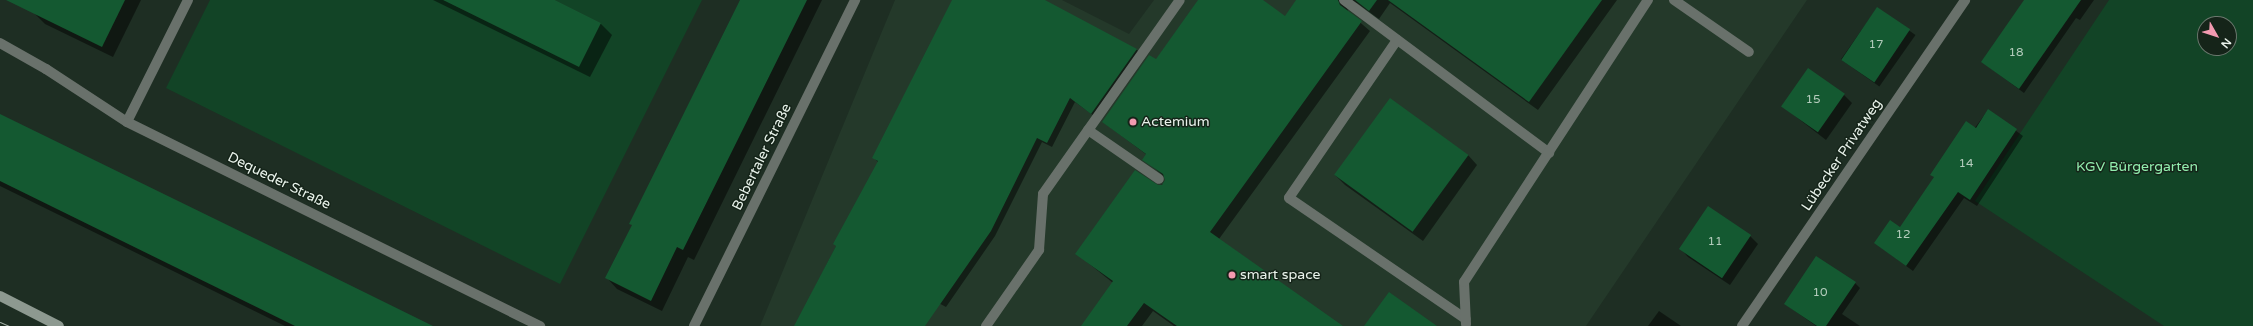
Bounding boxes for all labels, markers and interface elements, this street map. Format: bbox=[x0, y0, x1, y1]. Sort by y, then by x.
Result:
north arrow bbox=[2197, 16, 2237, 56]
text: N bbox=[2218, 36, 2234, 51]
house number: 17 bbox=[1868, 38, 1884, 52]
house number: 18 bbox=[2008, 46, 2024, 60]
house number: 15 bbox=[1805, 93, 1821, 107]
street label: Lübecker Privatweg bbox=[1798, 96, 1886, 214]
street label: Bebertaler Straße bbox=[729, 101, 795, 213]
place label: Actemium bbox=[1141, 114, 1210, 130]
marker: Actemium bbox=[1128, 117, 1138, 127]
street label: Dequeder Straße bbox=[225, 149, 333, 213]
house number: 14 bbox=[1958, 157, 1974, 171]
park label: KGV Bürgergarten bbox=[2076, 159, 2198, 175]
house number: 12 bbox=[1895, 228, 1911, 242]
house number: 11 bbox=[1707, 235, 1723, 249]
place label: smart space bbox=[1240, 267, 1321, 283]
marker: smart space bbox=[1227, 270, 1237, 280]
house number: 10 bbox=[1812, 286, 1828, 300]

